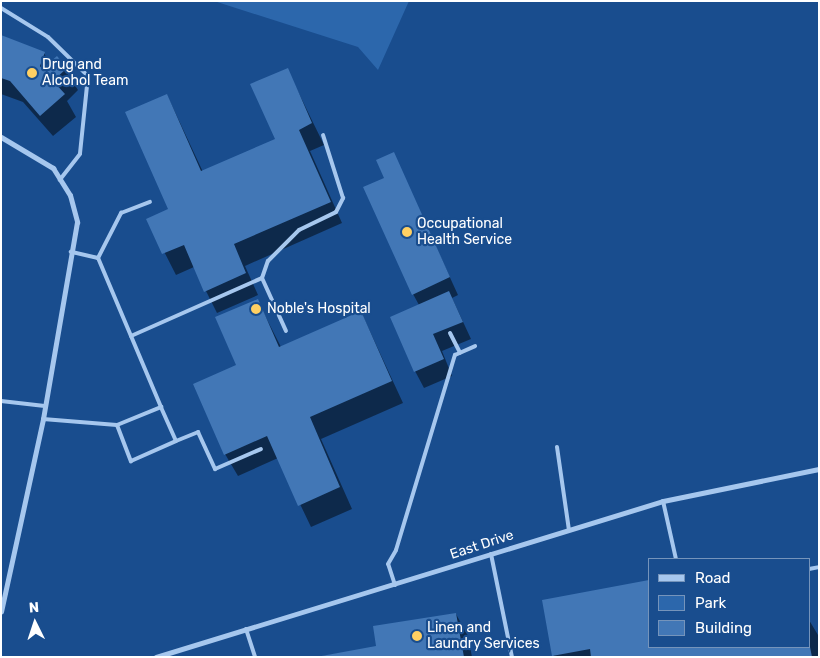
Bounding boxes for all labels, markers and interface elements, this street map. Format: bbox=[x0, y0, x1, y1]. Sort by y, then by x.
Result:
place label: Drug and Alcohol Team bbox=[42, 57, 129, 90]
marker: Drug and Alcohol Team bbox=[26, 67, 38, 79]
place label: Occupational Health Service bbox=[417, 216, 512, 248]
marker: Occupational Health Service bbox=[401, 226, 413, 238]
place label: Noble's Hospital bbox=[267, 301, 371, 317]
marker: Noble's Hospital bbox=[249, 302, 263, 316]
street label: East Drive bbox=[448, 527, 516, 563]
legend bbox=[648, 558, 810, 648]
text: Road bbox=[695, 569, 731, 587]
text: Park bbox=[695, 594, 726, 612]
north arrow bbox=[10, 598, 60, 648]
text: N bbox=[28, 599, 40, 616]
text: Building bbox=[695, 619, 752, 637]
place label: Linen and Laundry Services bbox=[427, 620, 540, 652]
marker: Linen and Laundry Services bbox=[411, 630, 423, 642]

